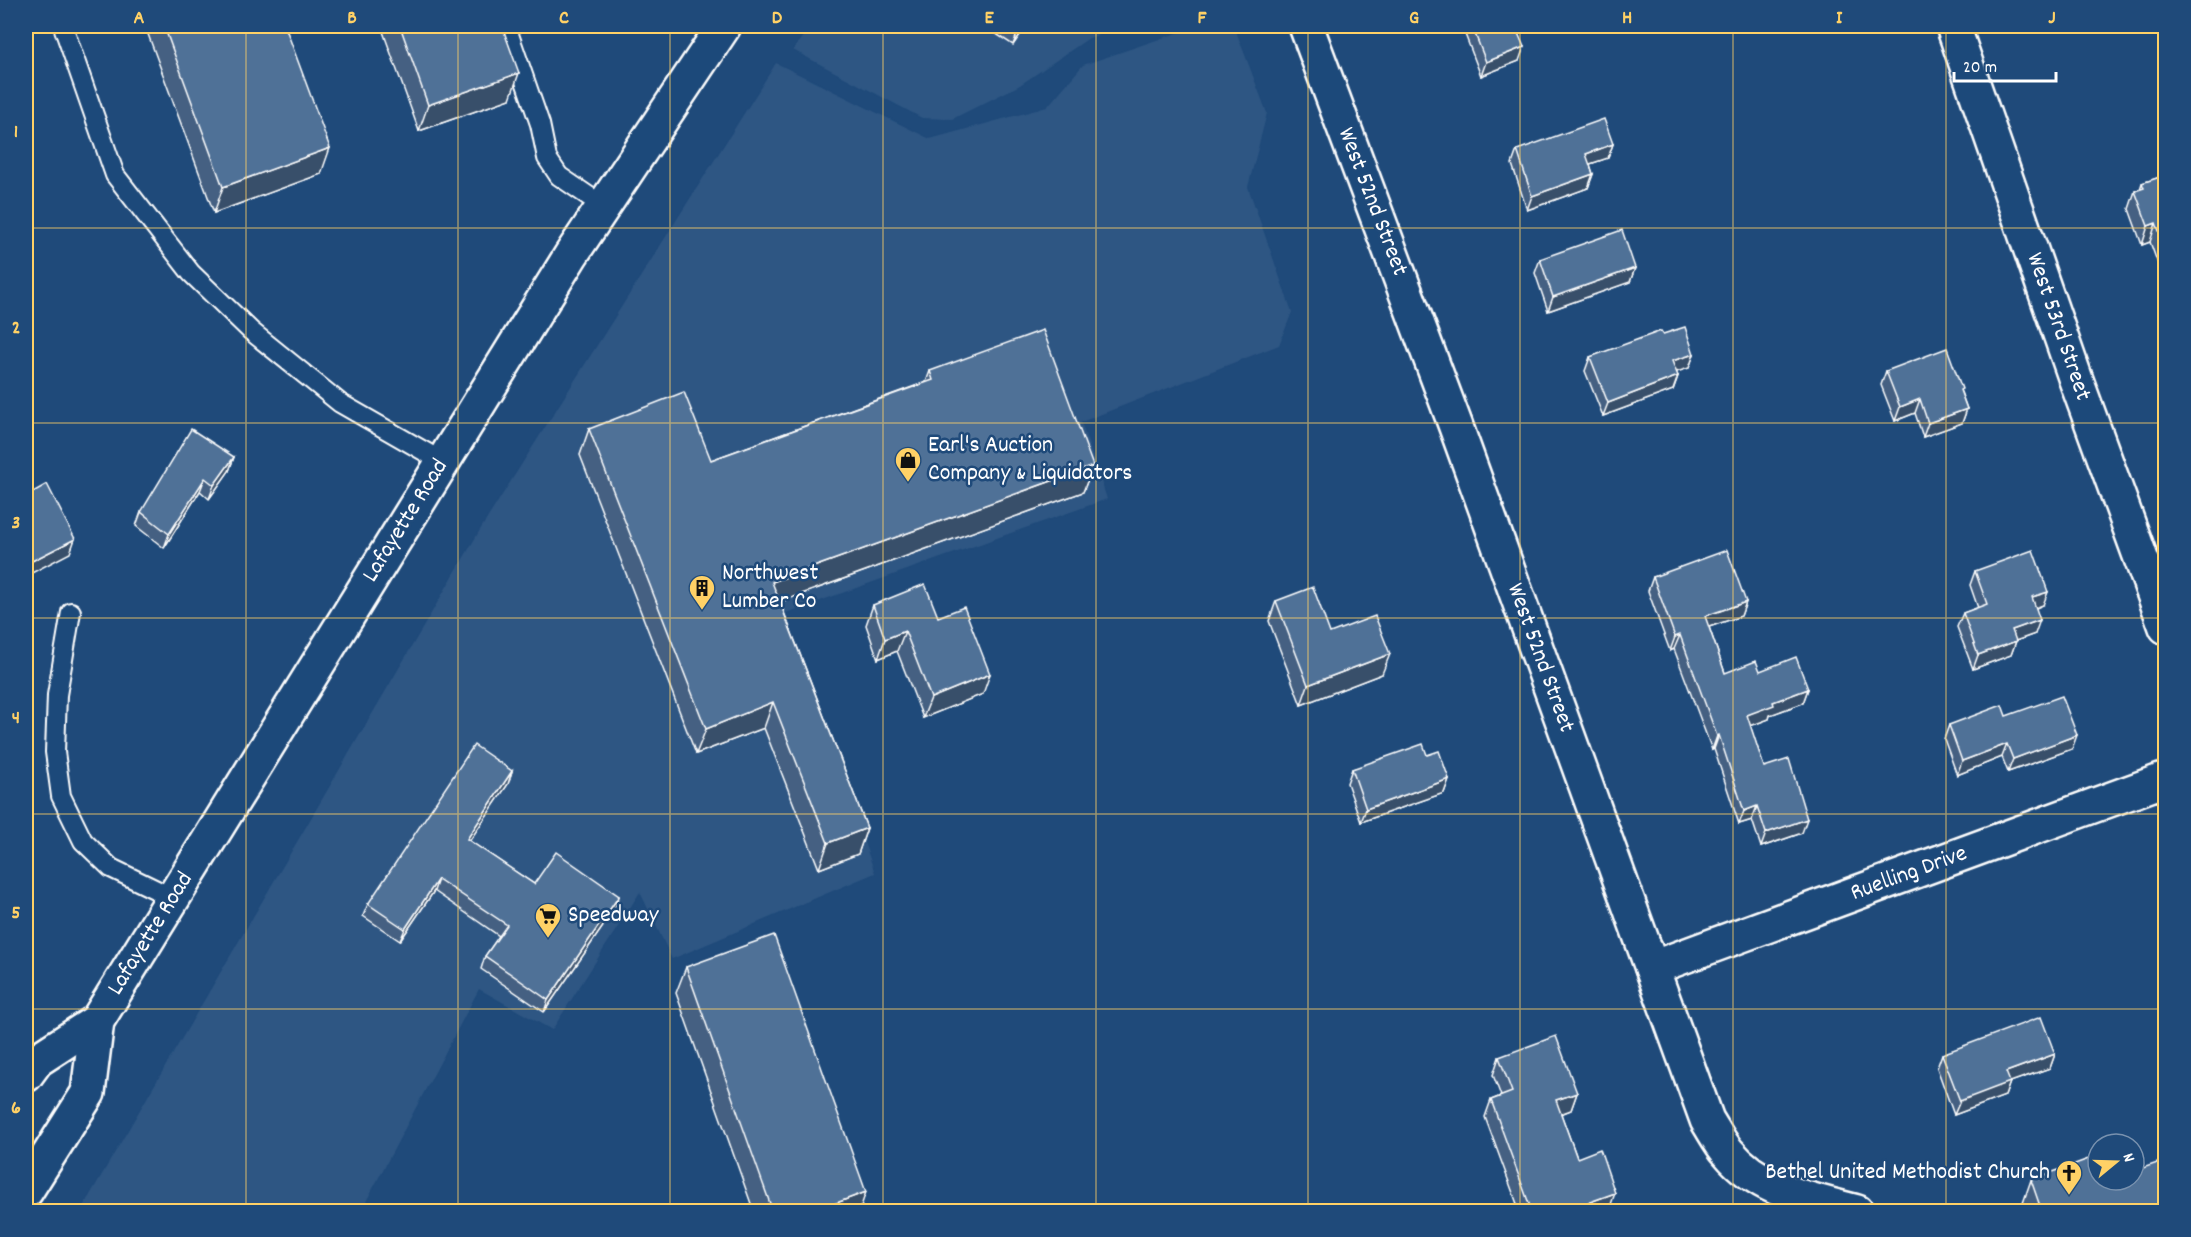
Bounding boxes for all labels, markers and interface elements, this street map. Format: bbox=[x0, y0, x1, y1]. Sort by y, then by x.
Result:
text: A bbox=[134, 5, 145, 33]
text: B bbox=[347, 5, 357, 33]
text: C bbox=[559, 5, 569, 33]
text: D bbox=[772, 5, 783, 33]
text: E bbox=[984, 5, 994, 33]
text: F bbox=[1198, 5, 1208, 33]
text: G bbox=[1409, 5, 1419, 33]
text: H bbox=[1622, 5, 1632, 33]
text: I bbox=[1836, 5, 1843, 33]
text: J bbox=[2048, 5, 2056, 33]
scale bar bbox=[1954, 45, 2056, 83]
text: 20 m bbox=[1963, 56, 1997, 81]
text: 1 bbox=[14, 119, 18, 147]
street label: West 52nd Street bbox=[1328, 123, 1416, 281]
street label: West 53rd Street bbox=[2017, 248, 2099, 406]
text: 2 bbox=[12, 315, 20, 343]
place label: Earl's Auction Company & Liquidators bbox=[928, 429, 1132, 491]
shop icon: Earl's Auction Company & Liquidators bbox=[893, 445, 923, 483]
street label: Lafayette Road bbox=[355, 453, 457, 589]
text: 3 bbox=[12, 510, 20, 538]
place label: Northwest Lumber Co bbox=[722, 557, 818, 619]
building icon: Northwest Lumber Co bbox=[687, 573, 717, 611]
street label: West 52nd Street bbox=[1497, 579, 1583, 737]
text: 4 bbox=[12, 705, 20, 733]
street label: Ruelling Drive bbox=[1846, 837, 1972, 911]
street label: Lafayette Road bbox=[100, 866, 202, 1002]
place label: Speedway bbox=[568, 899, 660, 933]
text: 5 bbox=[11, 900, 21, 928]
supermarket icon: Speedway bbox=[533, 901, 563, 939]
text: 6 bbox=[11, 1095, 21, 1123]
north arrow bbox=[2086, 1132, 2146, 1192]
text: N bbox=[2116, 1150, 2140, 1166]
place label: Bethel United Methodist Church bbox=[1765, 1156, 2050, 1190]
church icon: Bethel United Methodist Church bbox=[2054, 1158, 2084, 1196]

